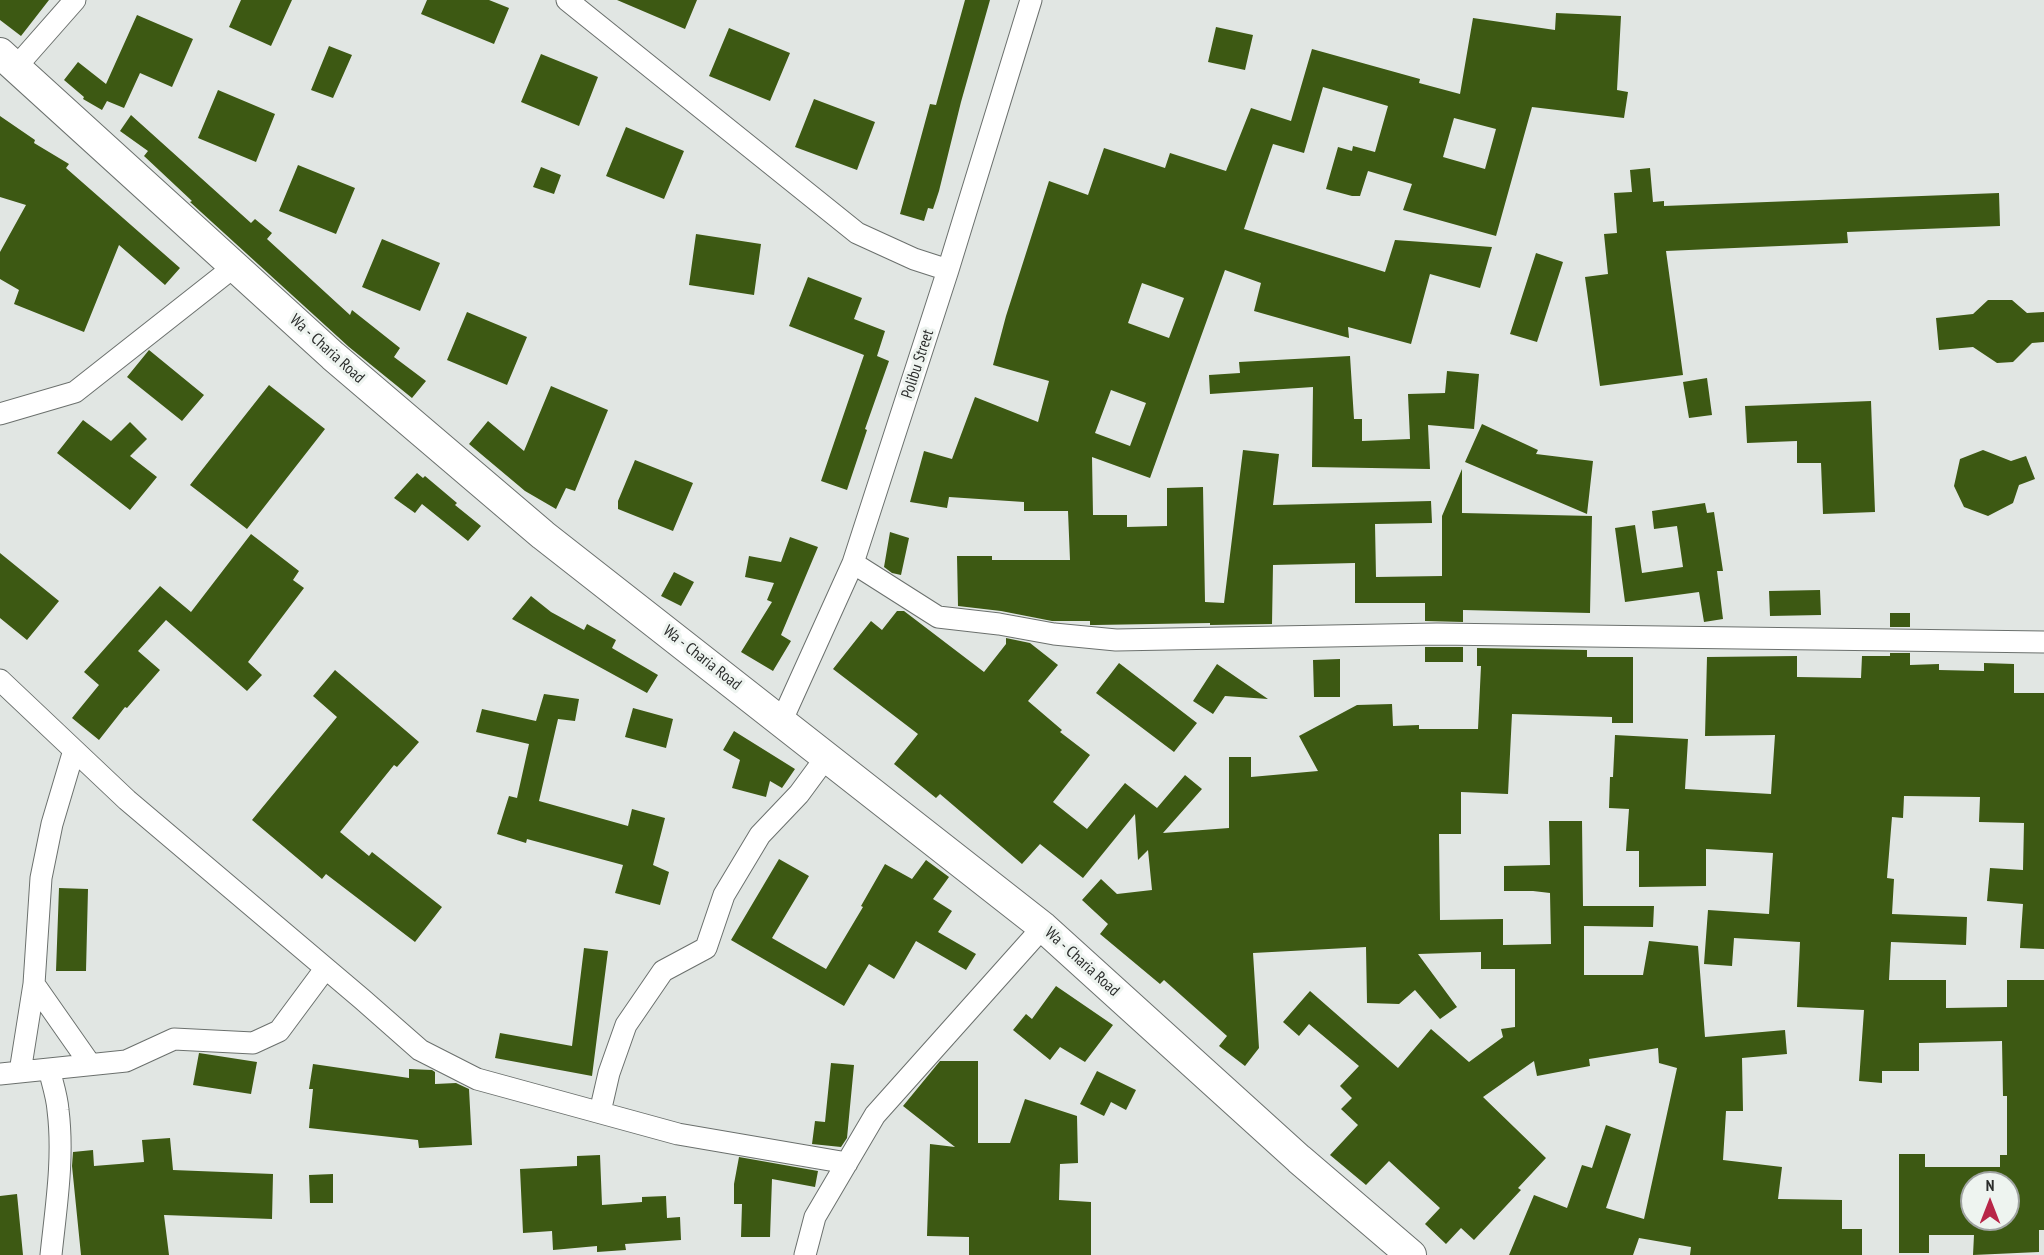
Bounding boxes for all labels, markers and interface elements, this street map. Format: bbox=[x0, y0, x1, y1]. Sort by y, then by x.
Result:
street label: Wa - Charia Road bbox=[286, 310, 368, 388]
street label: Polibu Street bbox=[898, 327, 938, 401]
street label: Wa - Charia Road bbox=[659, 622, 745, 694]
street label: Wa - Charia Road bbox=[1041, 923, 1123, 1001]
north arrow bbox=[1960, 1171, 2020, 1231]
text: N bbox=[1986, 1175, 1994, 1195]

